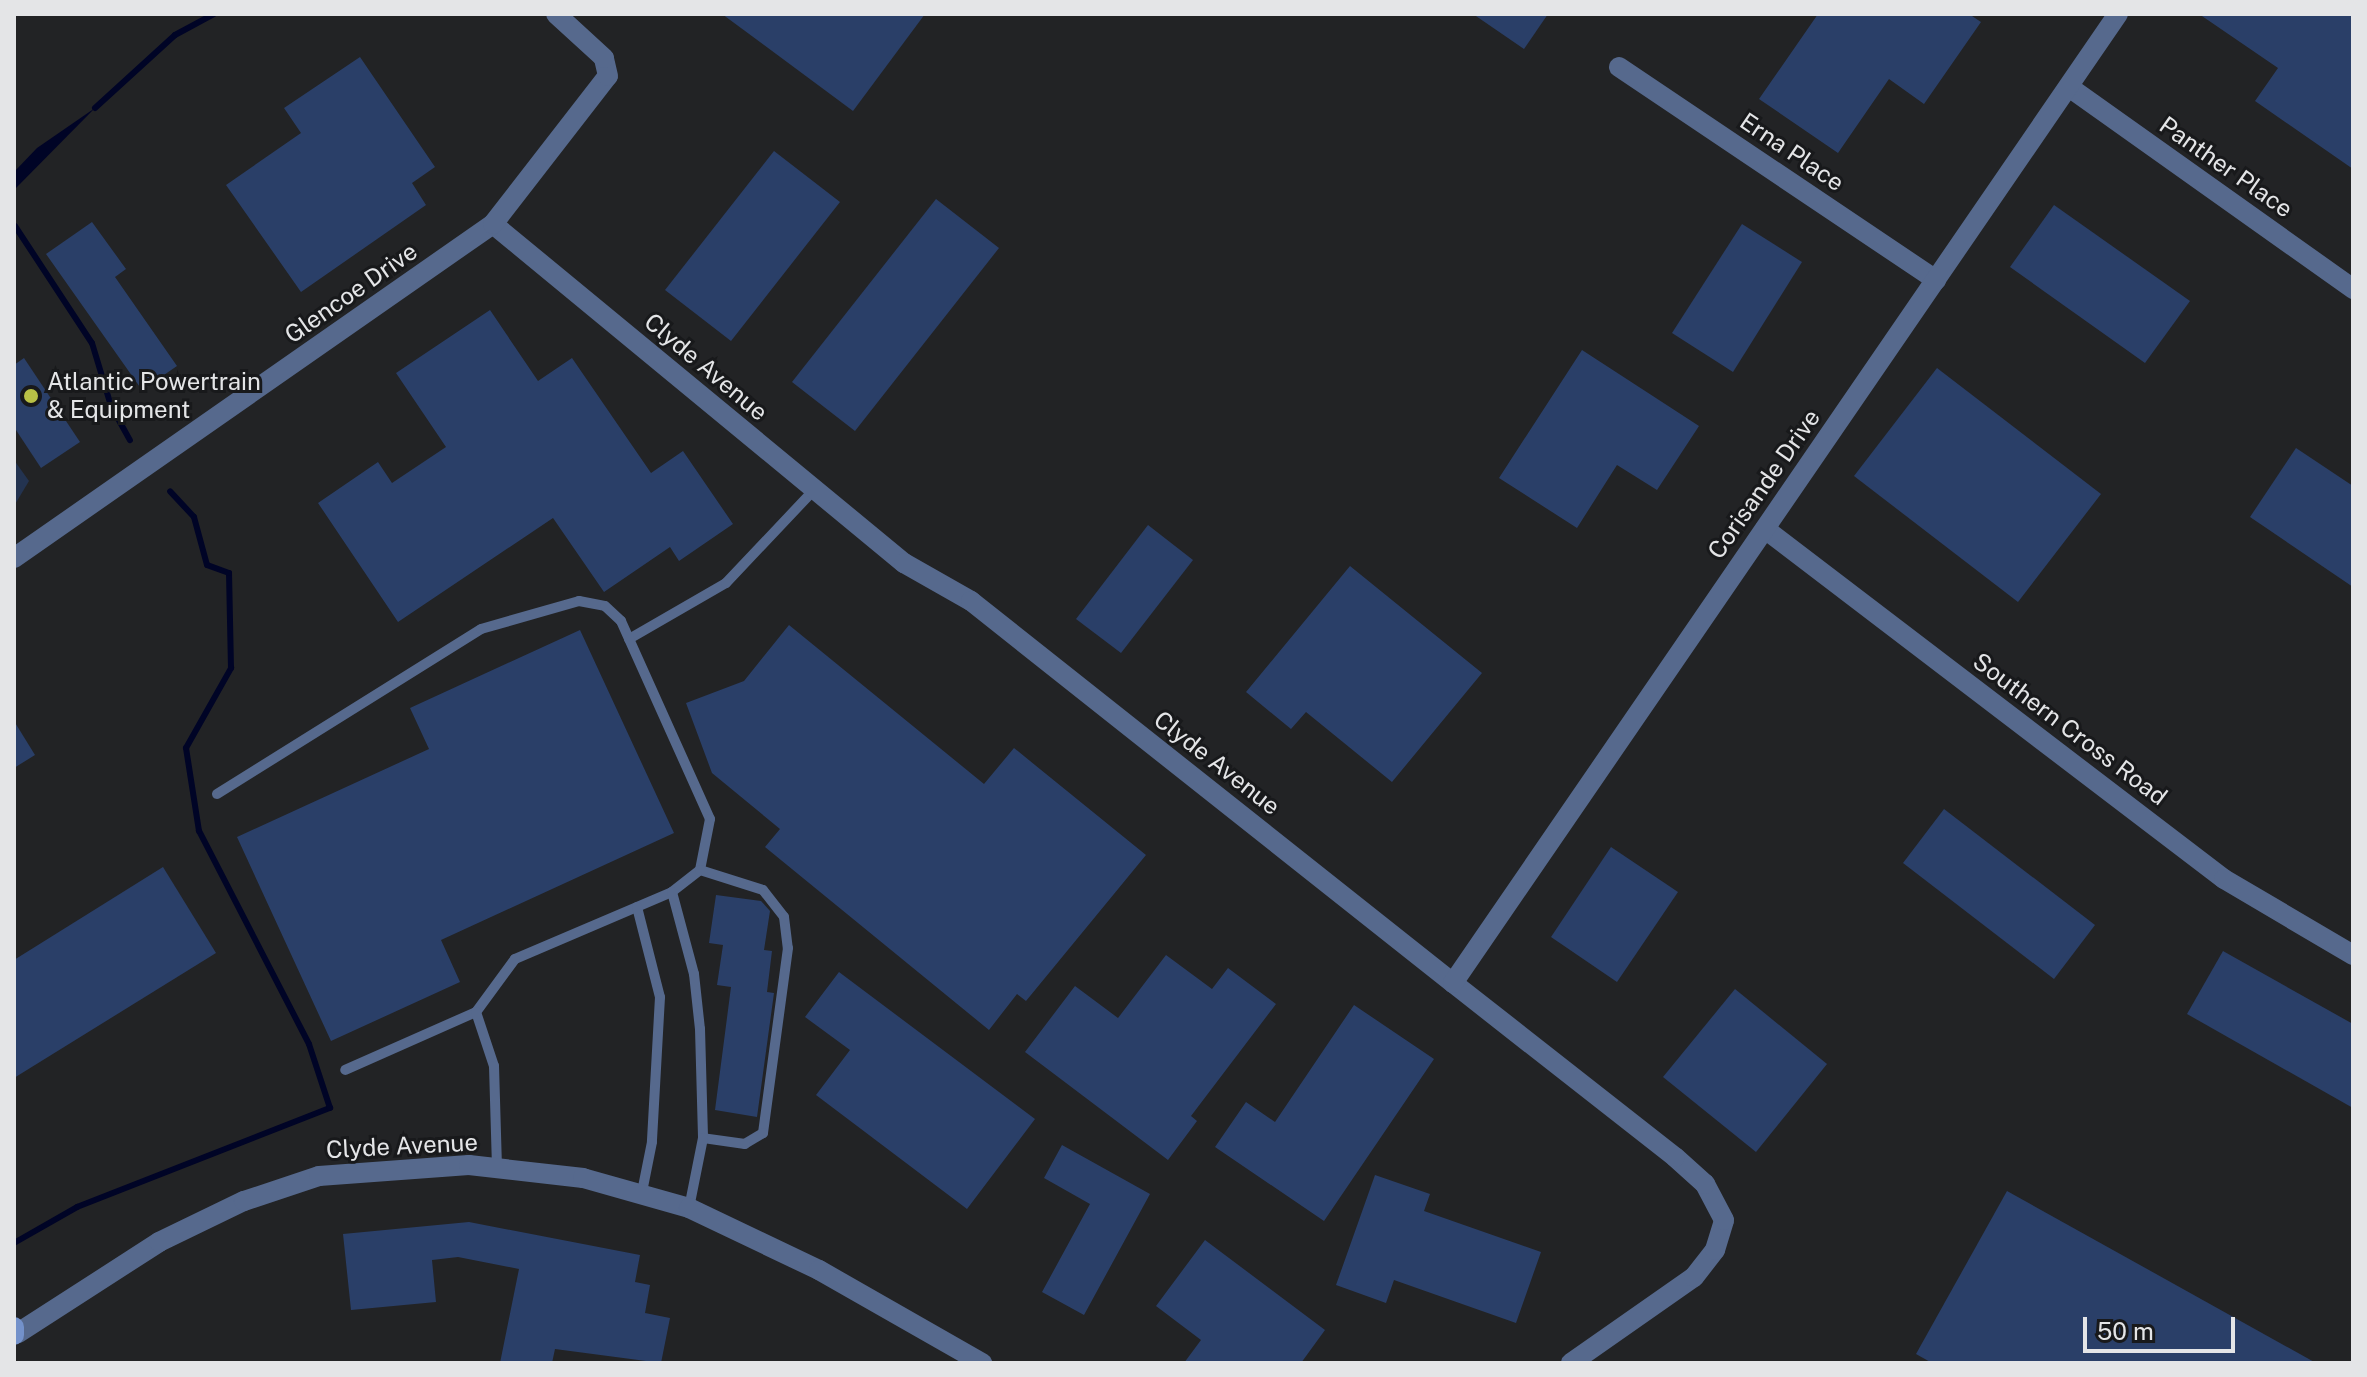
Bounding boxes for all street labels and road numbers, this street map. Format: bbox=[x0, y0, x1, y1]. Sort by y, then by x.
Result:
street label: Erna Place bbox=[1735, 107, 1849, 197]
street label: Panther Place bbox=[2154, 110, 2298, 224]
street label: Glencoe Drive bbox=[279, 237, 423, 349]
street label: Clyde Avenue bbox=[638, 307, 774, 427]
street label: Corisande Drive bbox=[1702, 404, 1826, 564]
street label: Southern Cross Road bbox=[1967, 647, 2173, 811]
street label: Clyde Avenue bbox=[1148, 705, 1286, 821]
street label: Clyde Avenue bbox=[325, 1128, 479, 1164]

